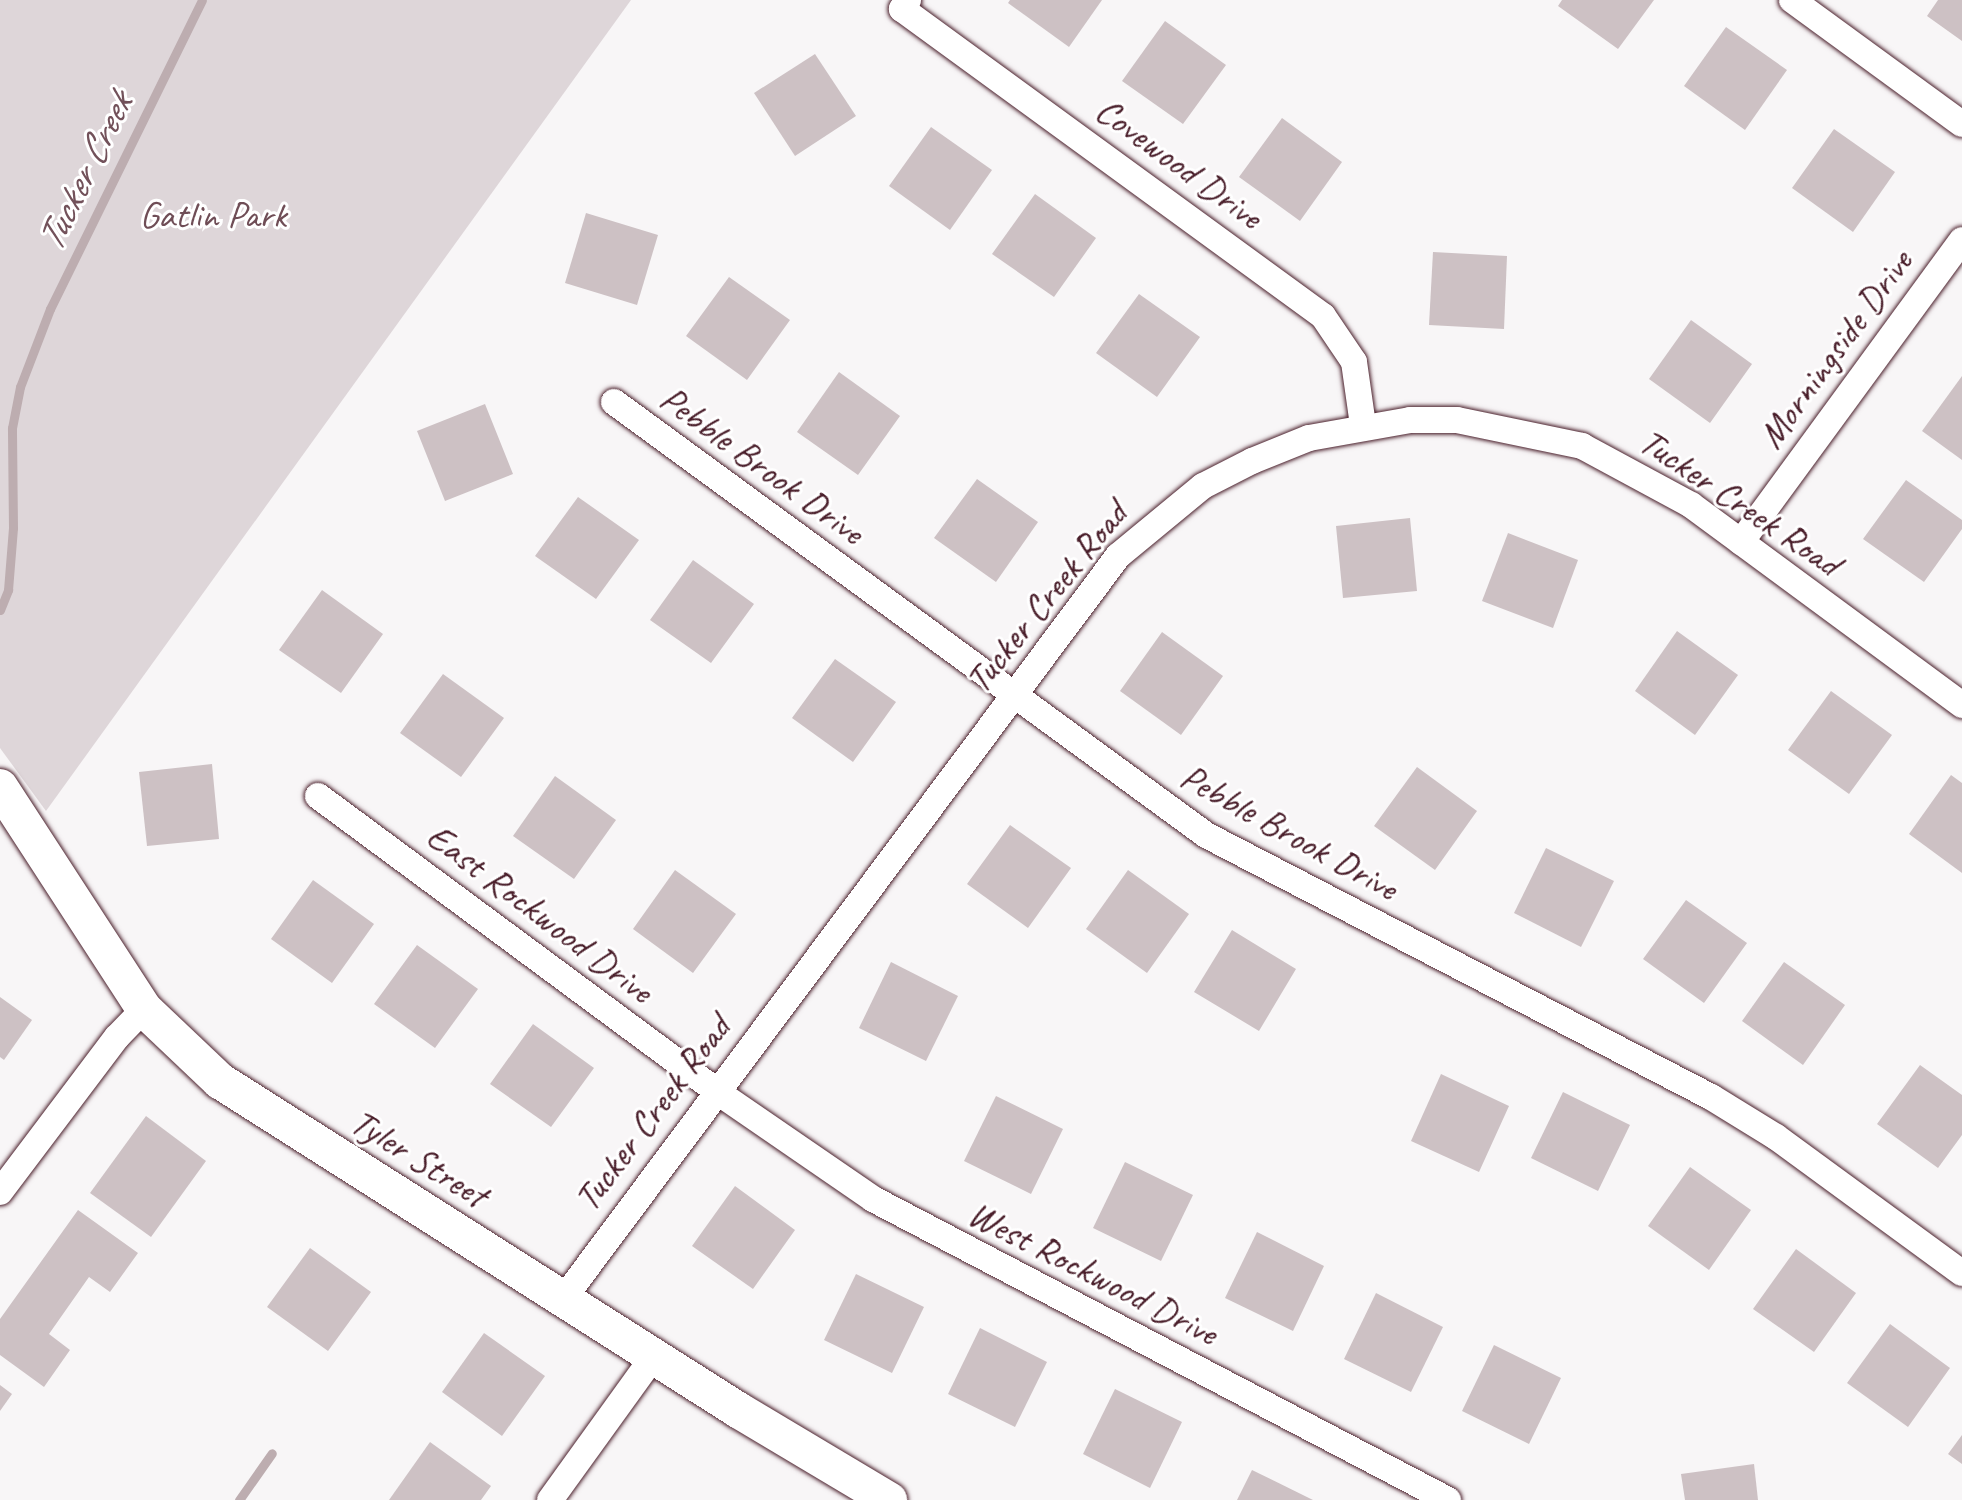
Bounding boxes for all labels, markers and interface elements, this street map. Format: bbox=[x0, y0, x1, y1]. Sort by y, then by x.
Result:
water label: Tucker Creek bbox=[25, 85, 143, 259]
street label: Covewood Drive bbox=[1087, 87, 1271, 239]
park label: Gatlin Park bbox=[139, 192, 287, 238]
street label: Morningside Drive bbox=[1748, 241, 1922, 457]
street label: Pebble Brook Drive bbox=[651, 375, 873, 555]
street label: Tucker Creek Road bbox=[1630, 418, 1850, 586]
street label: Tucker Creek Road bbox=[955, 492, 1137, 702]
street label: Pebble Brook Drive bbox=[1172, 753, 1406, 911]
street label: East Rockwood Drive bbox=[418, 813, 662, 1013]
street label: Tucker Creek Road bbox=[563, 1006, 741, 1220]
street label: Tyler Street bbox=[342, 1098, 496, 1218]
street label: West Rockwood Drive bbox=[960, 1190, 1226, 1356]

